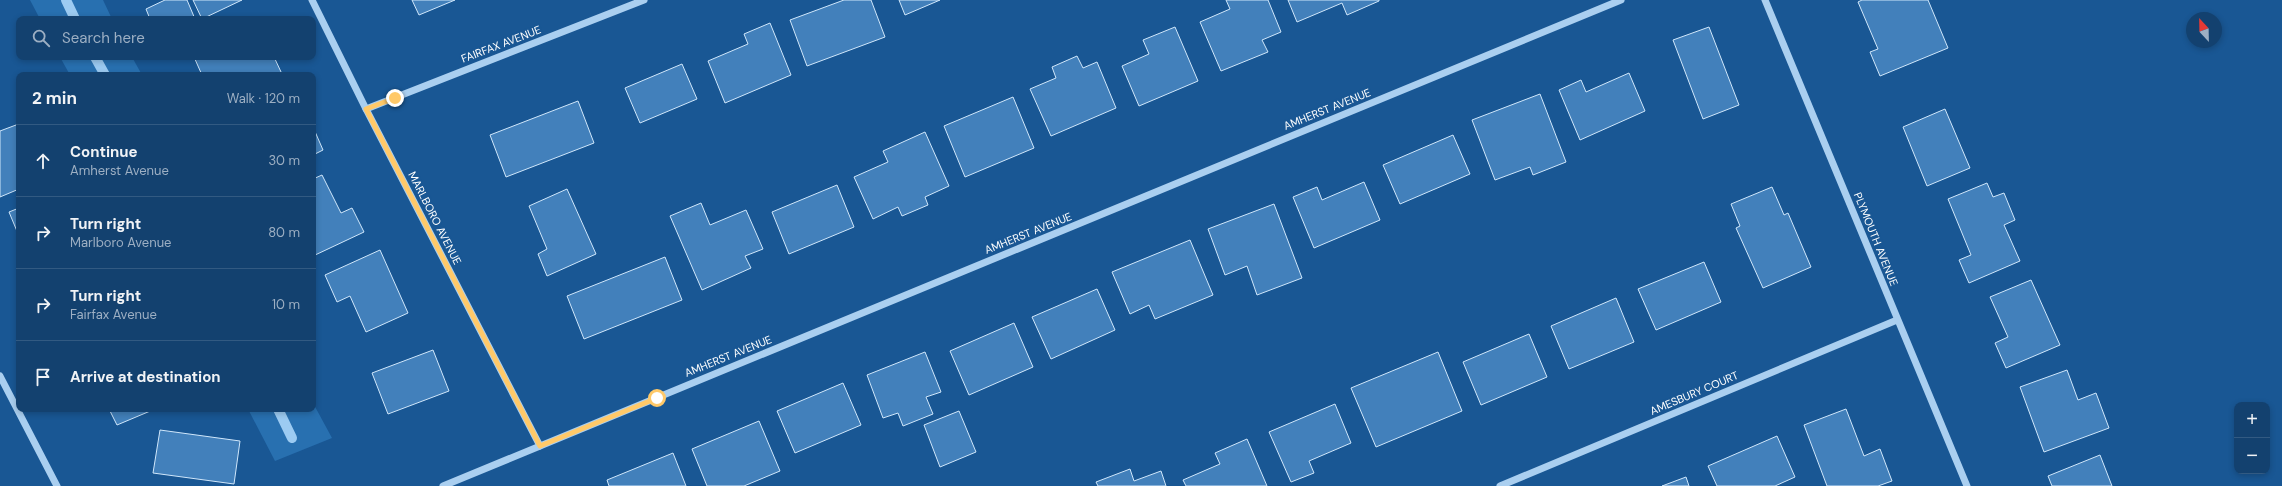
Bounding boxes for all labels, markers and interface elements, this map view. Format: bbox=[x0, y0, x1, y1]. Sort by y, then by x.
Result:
north arrow bbox=[2186, 12, 2222, 48]
search box bbox=[16, 16, 316, 60]
street label: FAIRFAX AVENUE bbox=[459, 22, 543, 66]
icon: search bbox=[30, 27, 52, 49]
text: Search here bbox=[62, 28, 145, 48]
street label: AMHERST AVENUE bbox=[1281, 85, 1373, 133]
text: 2 min bbox=[32, 87, 77, 109]
route end bbox=[386, 89, 404, 107]
text: Walk · 120 m bbox=[227, 90, 300, 107]
text: Continue bbox=[70, 142, 138, 162]
icon: ahead bbox=[32, 150, 54, 172]
text: 30 m bbox=[268, 152, 300, 169]
text: Amherst Avenue bbox=[70, 162, 169, 179]
street label: MARLBORO AVENUE bbox=[405, 169, 465, 267]
street label: PLYMOUTH AVENUE bbox=[1851, 190, 1901, 288]
street label: AMHERST AVENUE bbox=[982, 209, 1074, 257]
text: Turn right bbox=[70, 214, 141, 234]
icon: right bbox=[32, 222, 54, 244]
text: 80 m bbox=[268, 224, 300, 241]
text: Marlboro Avenue bbox=[70, 234, 171, 251]
text: Turn right bbox=[70, 286, 141, 306]
icon: right bbox=[32, 294, 54, 316]
text: 10 m bbox=[272, 296, 300, 313]
text: Fairfax Avenue bbox=[70, 306, 157, 323]
street label: AMHERST AVENUE bbox=[682, 332, 774, 380]
icon: arrive bbox=[32, 366, 54, 388]
text: Arrive at destination bbox=[70, 367, 221, 387]
street label: AMESBURY COURT bbox=[1648, 368, 1740, 418]
route start bbox=[648, 389, 666, 407]
map controls bbox=[2234, 402, 2270, 474]
button: + bbox=[2234, 402, 2270, 438]
button: − bbox=[2234, 438, 2270, 474]

